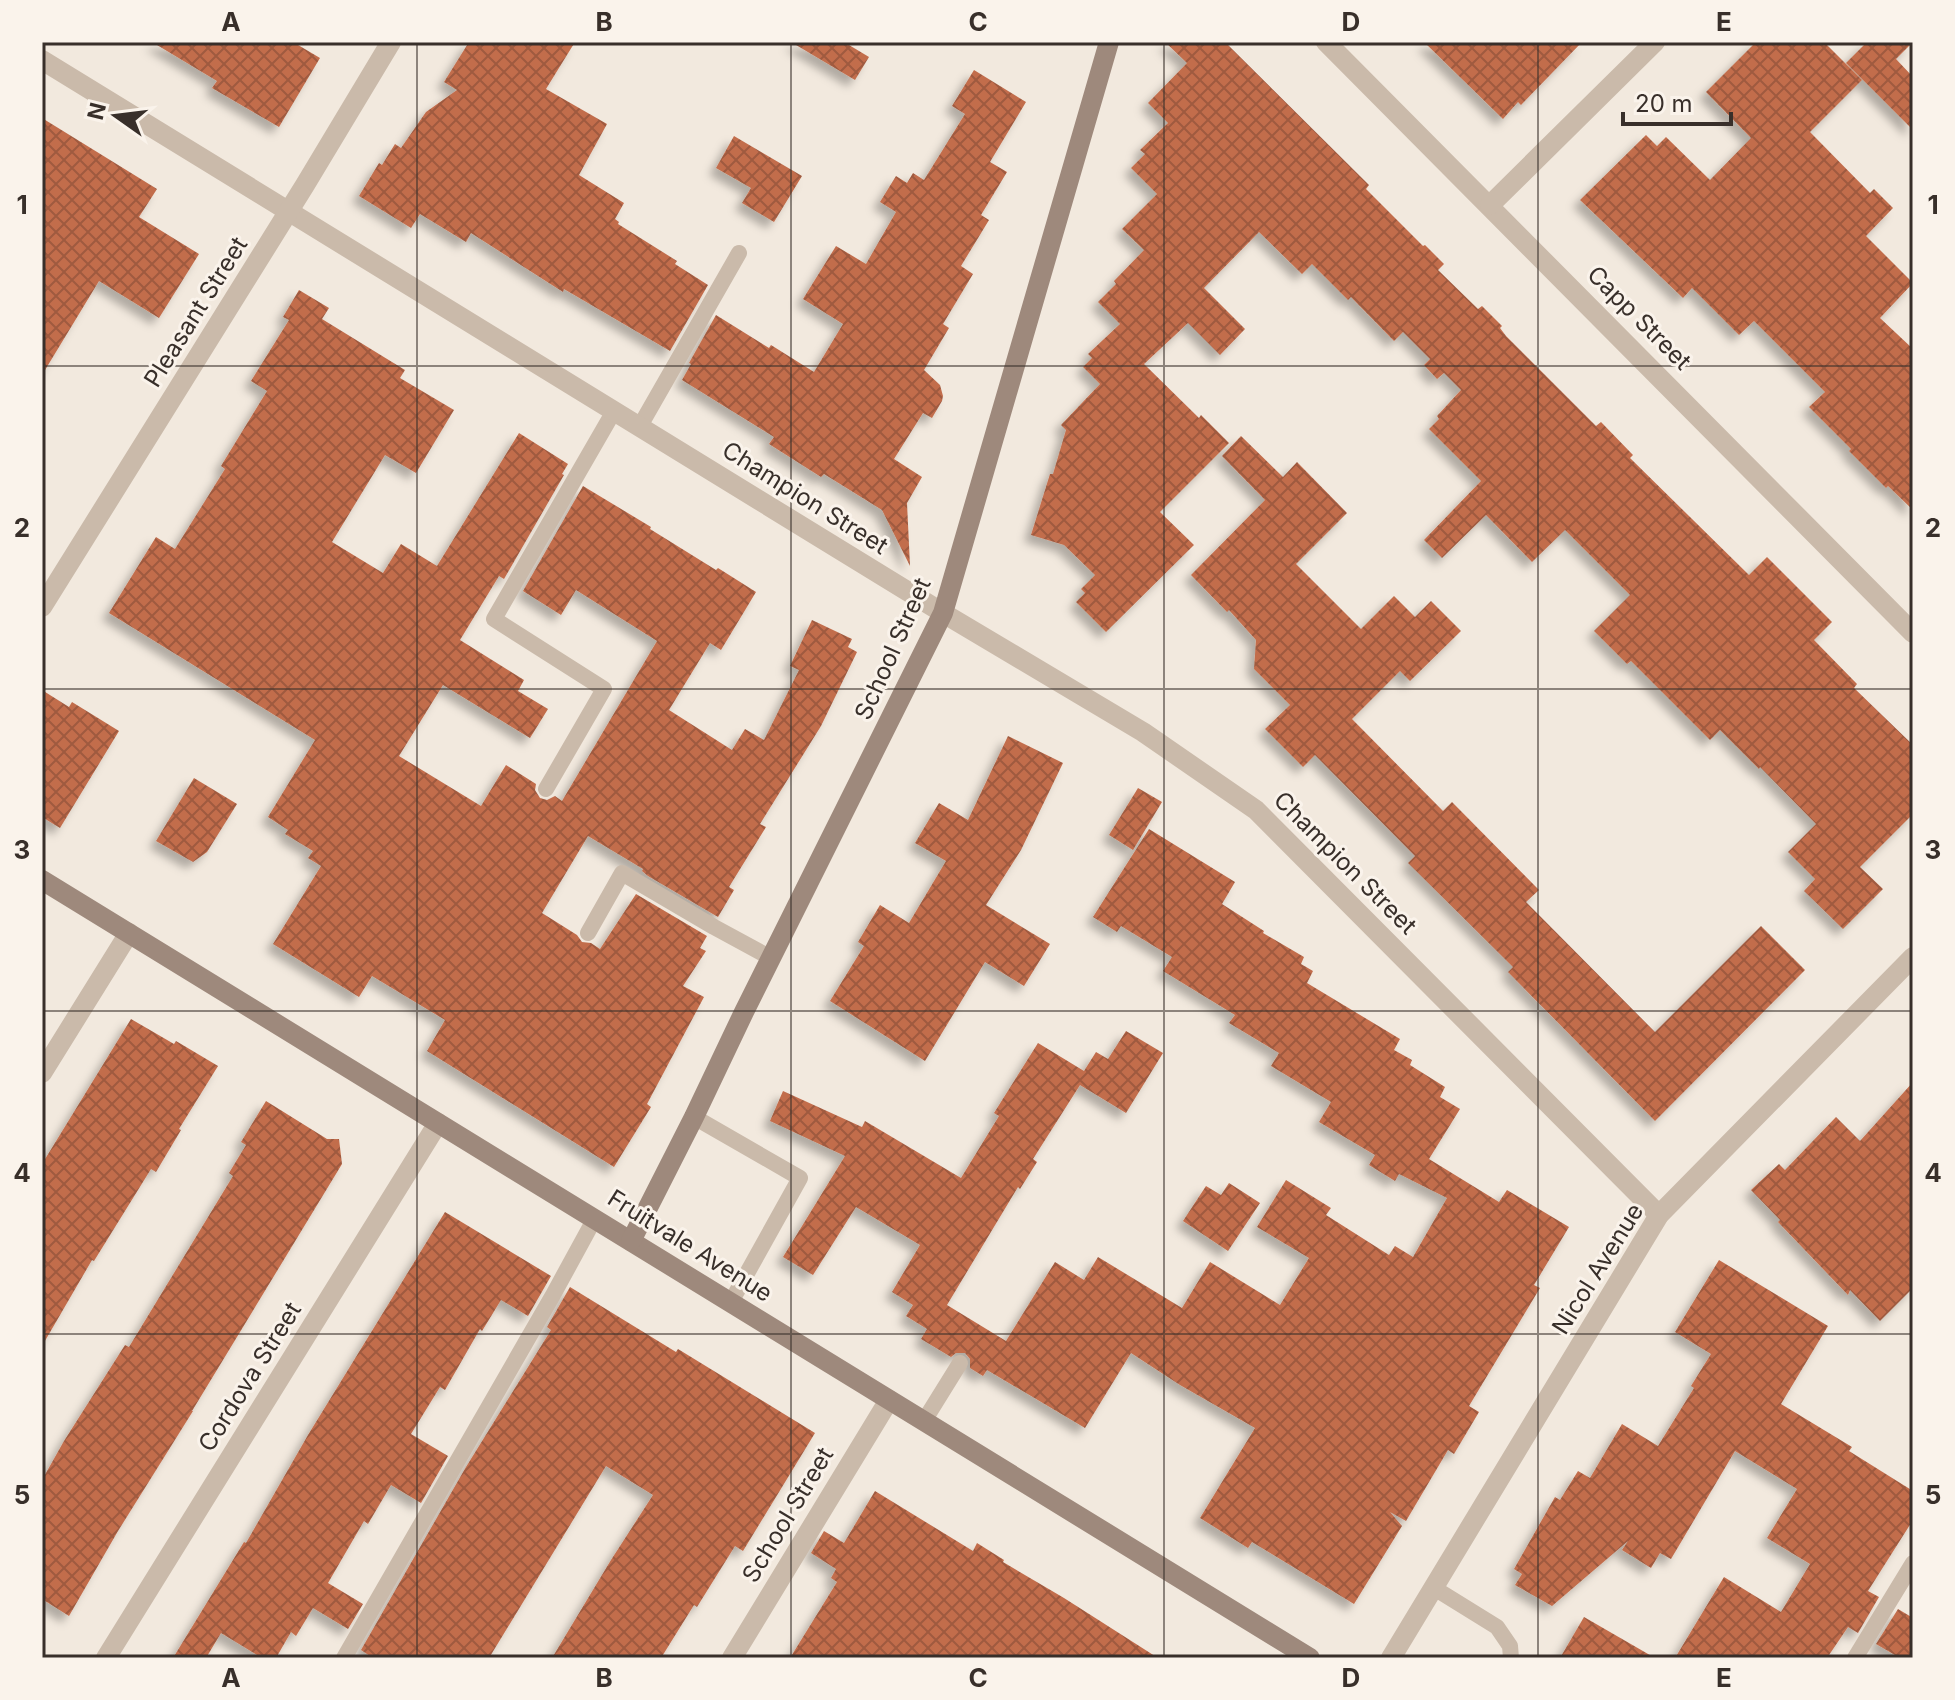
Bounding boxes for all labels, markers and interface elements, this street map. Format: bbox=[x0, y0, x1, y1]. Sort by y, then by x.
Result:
text: A bbox=[221, 6, 241, 37]
text: B bbox=[595, 6, 613, 37]
text: C bbox=[968, 6, 988, 37]
text: D bbox=[1342, 6, 1360, 37]
text: E bbox=[1716, 6, 1732, 37]
north arrow bbox=[76, 76, 156, 156]
scale bar bbox=[1623, 76, 1731, 126]
text: 20 m bbox=[1635, 89, 1693, 118]
text: N bbox=[82, 100, 111, 122]
text: 1 bbox=[16, 189, 28, 220]
text: 1 bbox=[1927, 189, 1939, 220]
street label: Pleasant Street bbox=[138, 231, 253, 392]
street label: Capp Street bbox=[1581, 260, 1697, 376]
street label: Champion Street bbox=[717, 435, 894, 560]
text: 2 bbox=[14, 512, 30, 543]
text: 2 bbox=[1925, 512, 1941, 543]
street label: School Street bbox=[848, 573, 937, 724]
street label: Champion Street bbox=[1268, 785, 1423, 940]
text: 3 bbox=[14, 834, 30, 865]
text: 3 bbox=[1925, 834, 1941, 865]
text: 4 bbox=[13, 1157, 31, 1188]
text: 4 bbox=[1924, 1157, 1942, 1188]
street label: Fruitvale Avenue bbox=[603, 1183, 778, 1308]
street label: Nicol Avenue bbox=[1546, 1198, 1649, 1340]
street label: Cordova Street bbox=[192, 1297, 307, 1457]
street label: School Street bbox=[736, 1442, 839, 1588]
text: 5 bbox=[14, 1479, 30, 1510]
text: 5 bbox=[1925, 1479, 1941, 1510]
text: A bbox=[221, 1662, 241, 1693]
text: B bbox=[595, 1662, 613, 1693]
text: C bbox=[968, 1662, 988, 1693]
text: D bbox=[1342, 1662, 1360, 1693]
text: E bbox=[1716, 1662, 1732, 1693]

